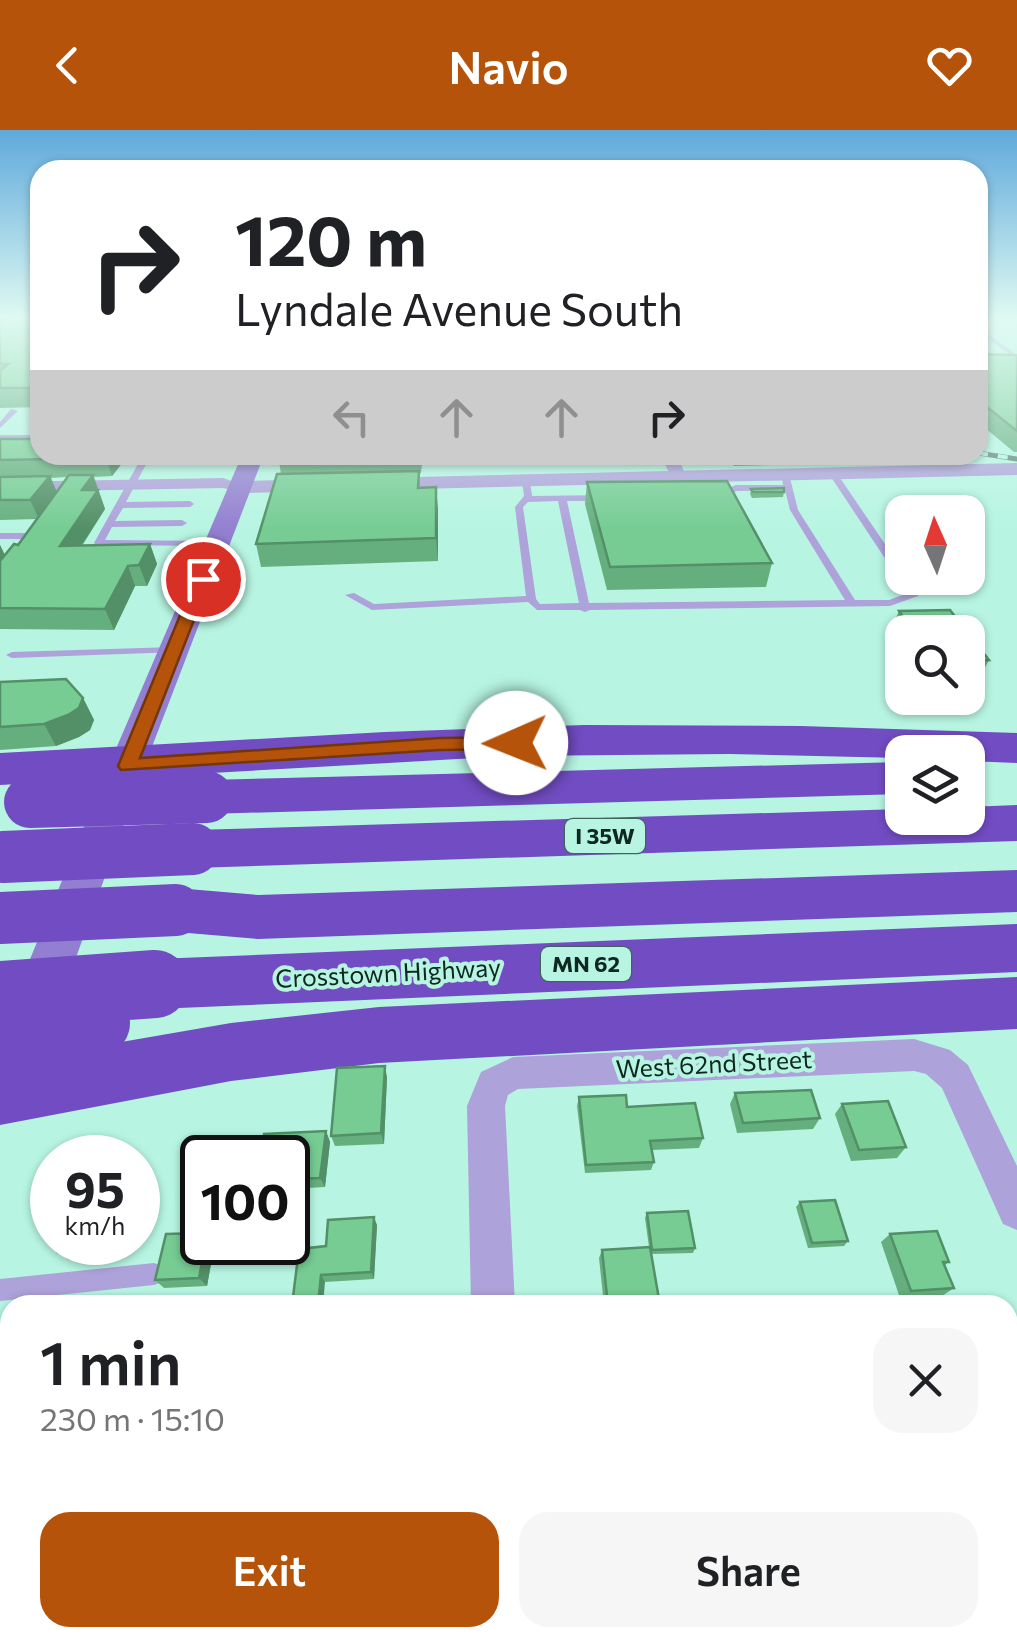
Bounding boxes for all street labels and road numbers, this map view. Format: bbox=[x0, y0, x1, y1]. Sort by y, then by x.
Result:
road number: I 35W bbox=[565, 819, 645, 853]
road number: MN 62 bbox=[541, 947, 631, 981]
street label: Crosstown Highway bbox=[274, 951, 502, 993]
street label: West 62nd Street bbox=[615, 1043, 813, 1083]

